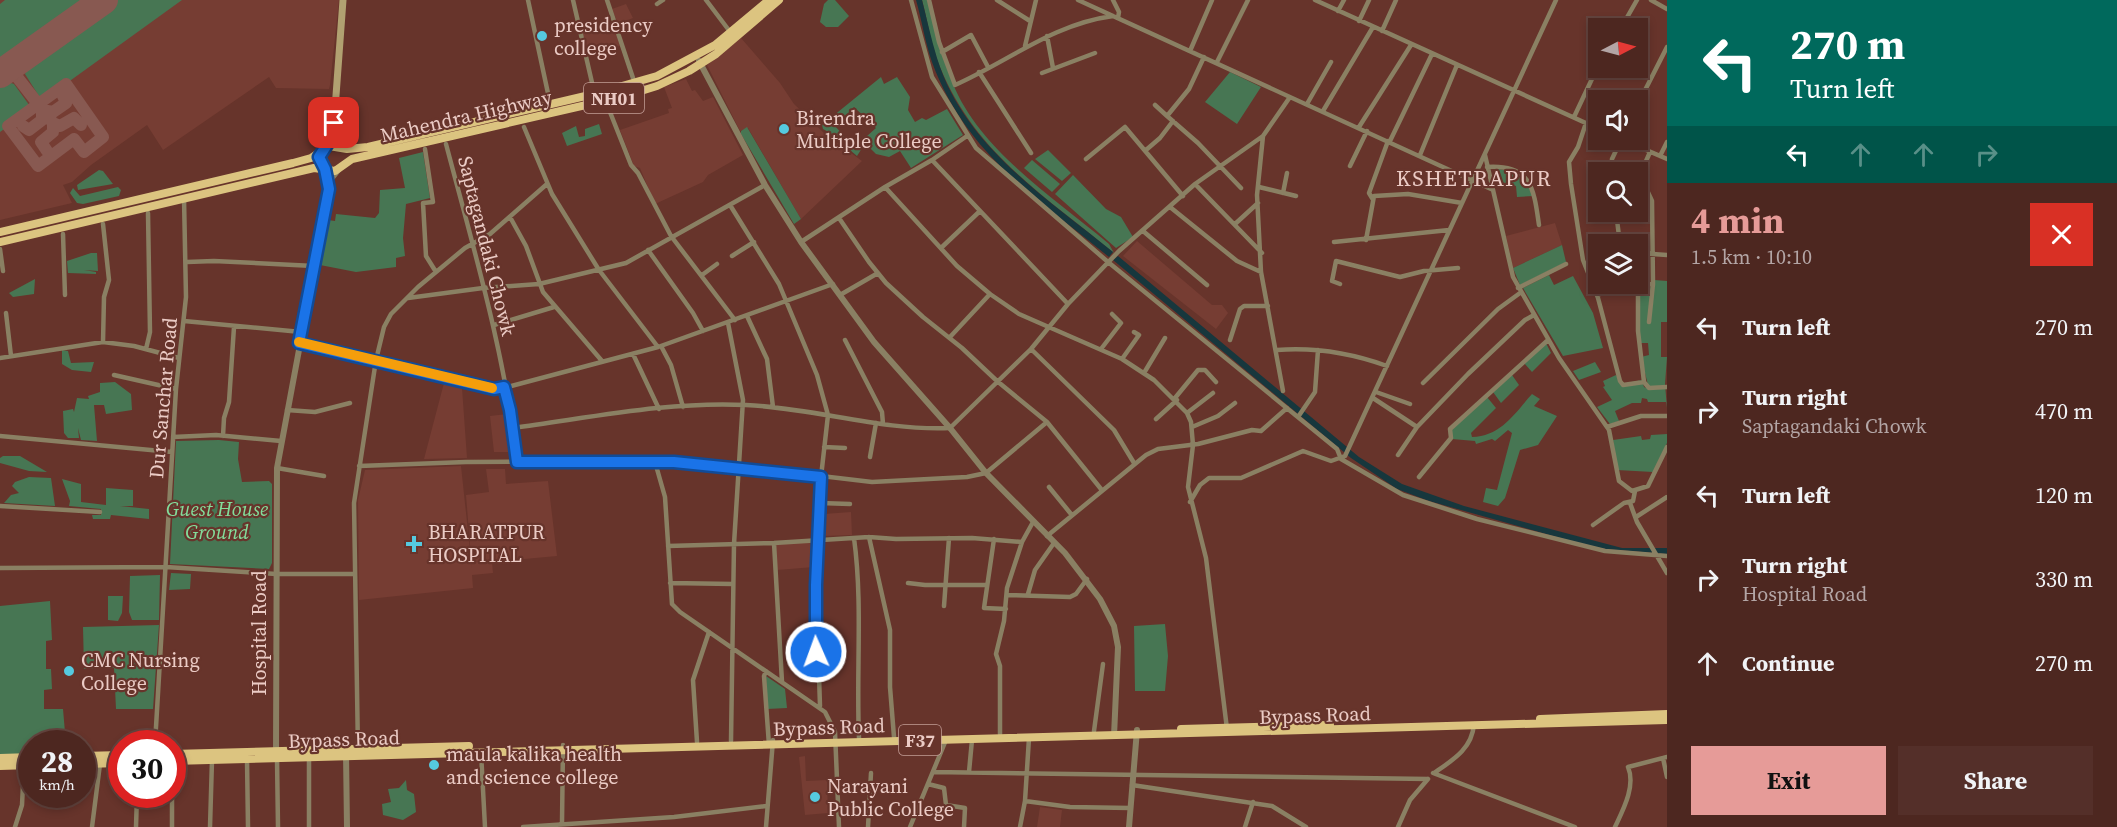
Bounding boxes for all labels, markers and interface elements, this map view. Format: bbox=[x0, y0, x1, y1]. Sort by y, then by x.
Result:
place label: presidency college bbox=[554, 11, 653, 62]
text: 270 m bbox=[1790, 15, 1905, 73]
north arrow bbox=[1588, 18, 1648, 78]
map controls bbox=[1588, 18, 1648, 294]
icon: left bbox=[1691, 24, 1769, 102]
marker: presidency college bbox=[535, 29, 549, 43]
text: Turn left bbox=[1790, 70, 1894, 107]
street label: Mahendra Highway bbox=[378, 82, 555, 149]
road number: NH01 bbox=[584, 83, 644, 113]
button: sound bbox=[1588, 90, 1648, 150]
pin bbox=[308, 97, 359, 148]
place label: Birendra Multiple College bbox=[796, 104, 942, 155]
icon: arrive bbox=[317, 106, 350, 139]
marker: Birendra Multiple College bbox=[777, 122, 791, 136]
icon: left bbox=[1781, 138, 1814, 171]
icon: ahead bbox=[1844, 138, 1877, 171]
icon: ahead bbox=[1907, 138, 1940, 171]
icon: right bbox=[1970, 138, 2003, 171]
street label: Saptagandaki Chowk bbox=[451, 153, 523, 339]
button: search bbox=[1588, 162, 1648, 222]
district label: KSHETRAPUR bbox=[1396, 163, 1552, 193]
text: 4 min bbox=[1691, 196, 1784, 245]
button: close bbox=[2030, 203, 2093, 266]
button: layers bbox=[1588, 234, 1648, 294]
text: 1.5 km · 10:10 bbox=[1691, 243, 1812, 271]
icon: left bbox=[1691, 311, 1724, 344]
text: Turn left bbox=[1742, 312, 1830, 342]
text: 270 m bbox=[2035, 312, 2093, 342]
street label: Dur Sanchar Road bbox=[142, 316, 184, 480]
text: Turn right bbox=[1742, 382, 1847, 412]
icon: right bbox=[1691, 395, 1724, 428]
text: 470 m bbox=[2035, 396, 2093, 426]
text: Saptagandaki Chowk bbox=[1742, 412, 1926, 440]
icon: left bbox=[1691, 479, 1724, 512]
text: Turn left bbox=[1742, 480, 1830, 510]
text: 120 m bbox=[2035, 480, 2093, 510]
park label: Guest House Ground bbox=[166, 495, 268, 546]
place label: BHARATPUR HOSPITAL bbox=[428, 518, 545, 569]
marker: BHARATPUR HOSPITAL bbox=[405, 535, 423, 553]
text: Turn right bbox=[1742, 550, 1847, 580]
icon: right bbox=[1691, 563, 1724, 596]
text: 330 m bbox=[2035, 564, 2093, 594]
street label: Hospital Road bbox=[245, 570, 273, 696]
text: Hospital Road bbox=[1742, 580, 1867, 608]
position arrow bbox=[784, 620, 848, 684]
place label: CMC Nursing College bbox=[81, 646, 200, 697]
icon: ahead bbox=[1691, 647, 1724, 680]
text: Continue bbox=[1742, 648, 1835, 678]
text: 270 m bbox=[2035, 648, 2093, 678]
marker: CMC Nursing College bbox=[62, 664, 76, 678]
street label: Bypass Road bbox=[1259, 699, 1372, 731]
street label: Bypass Road bbox=[773, 711, 886, 743]
street label: Bypass Road bbox=[288, 723, 401, 755]
road number: F37 bbox=[899, 725, 941, 755]
speed limit sign: 30 bbox=[108, 730, 186, 808]
place label: maula kalika health and science college bbox=[446, 740, 622, 791]
text: 28 bbox=[41, 741, 73, 782]
button: Exit bbox=[1691, 746, 1886, 815]
button: Share bbox=[1898, 746, 2093, 815]
marker: maula kalika health and science college bbox=[427, 758, 441, 772]
place label: Narayani Public College bbox=[827, 772, 954, 823]
text: km/h bbox=[39, 774, 75, 795]
marker: Narayani Public College bbox=[808, 790, 822, 804]

